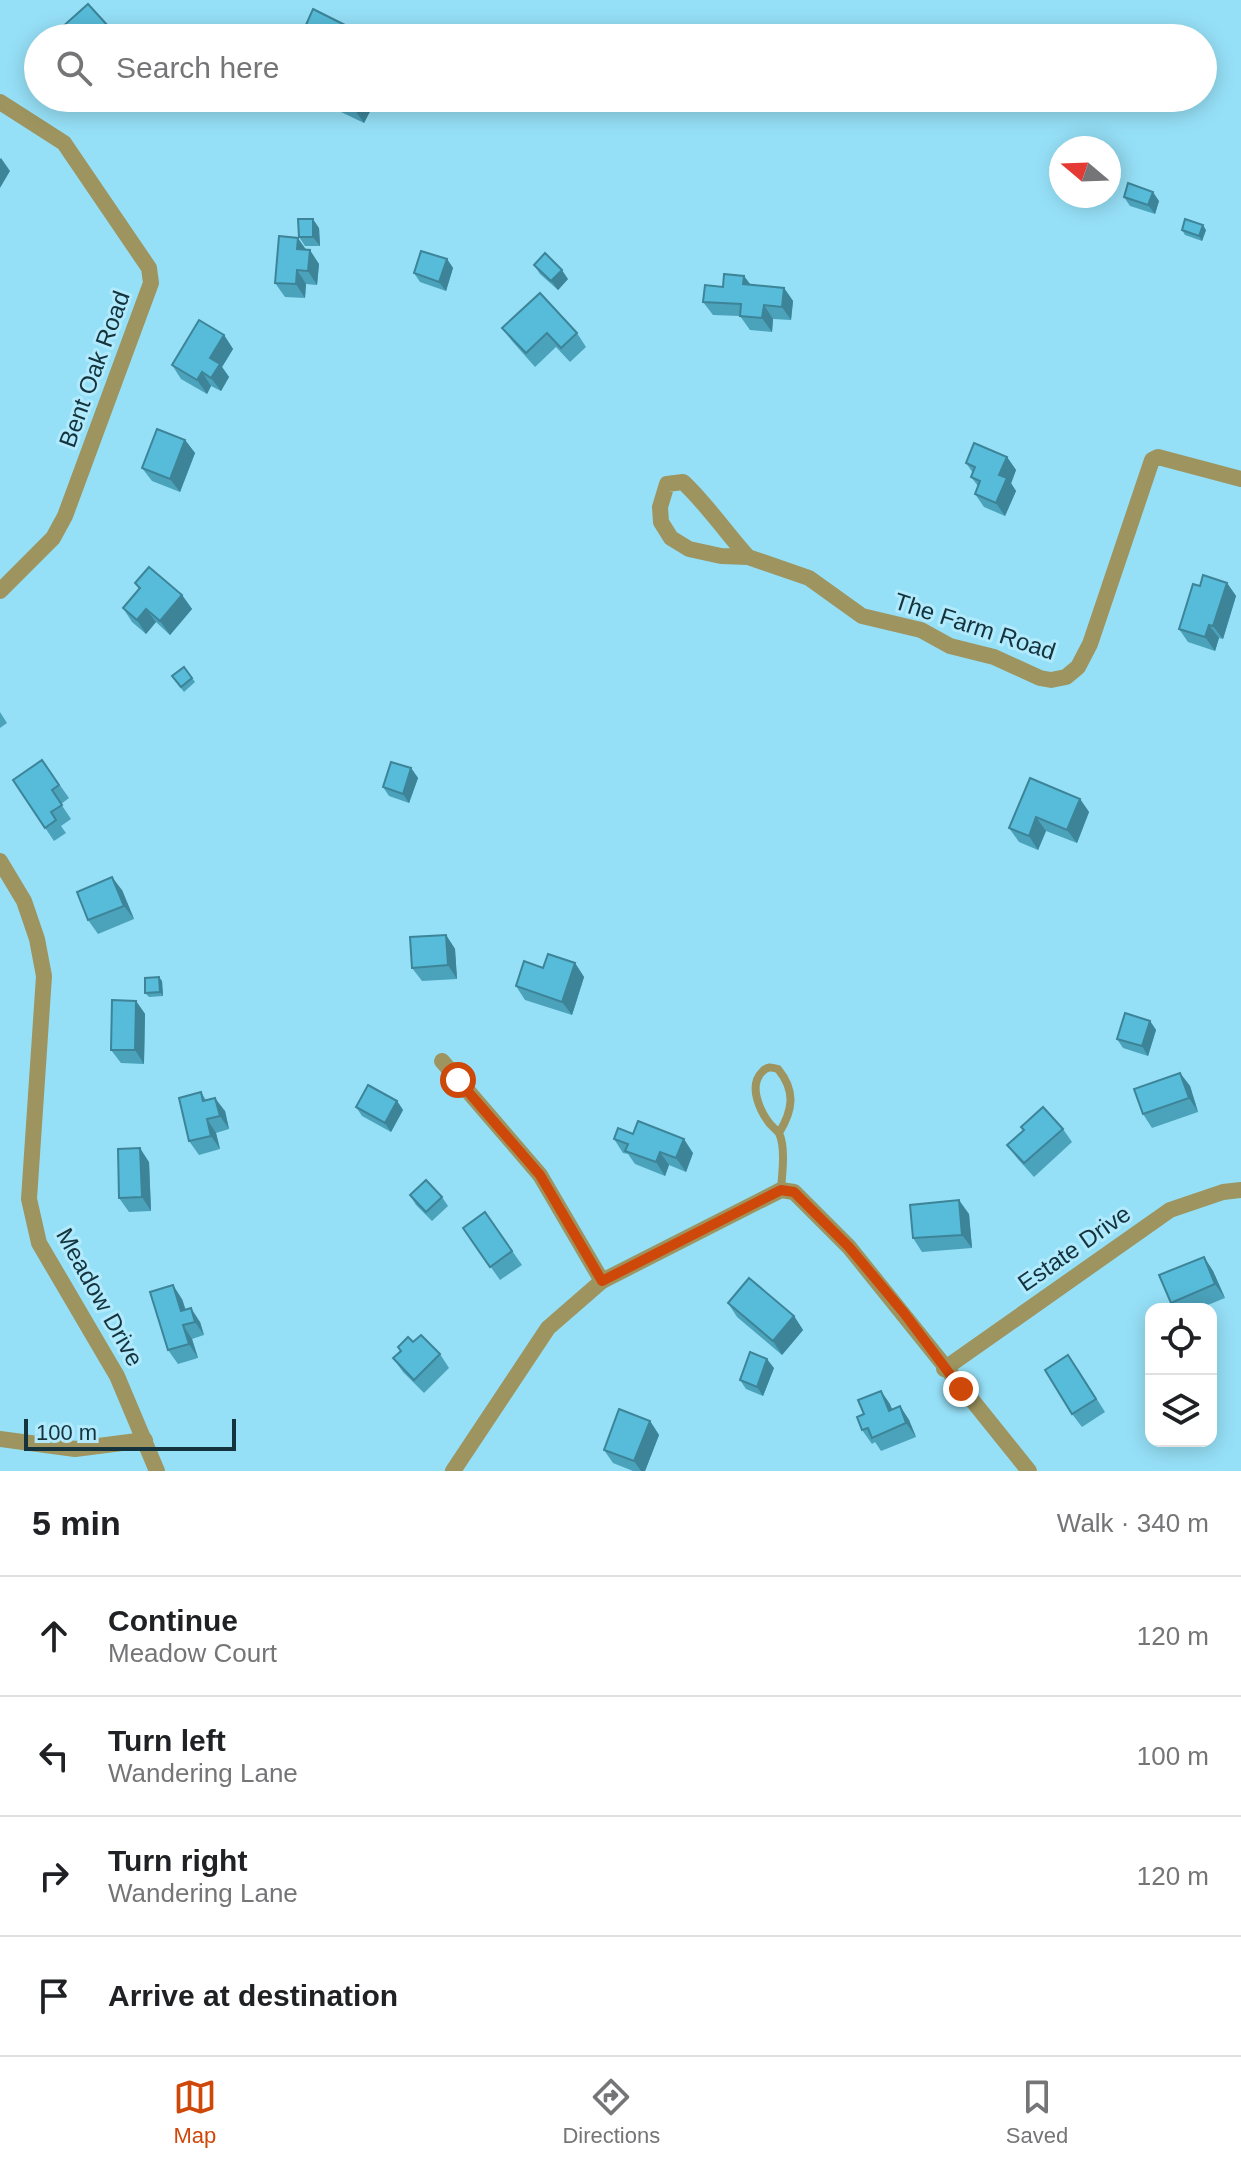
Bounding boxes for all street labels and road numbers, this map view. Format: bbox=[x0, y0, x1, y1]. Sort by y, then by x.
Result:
street label: Bent Oak Road bbox=[53, 287, 135, 451]
street label: The Farm Road bbox=[891, 587, 1059, 665]
street label: Estate Drive bbox=[1013, 1199, 1135, 1297]
street label: Meadow Drive bbox=[51, 1223, 149, 1371]

